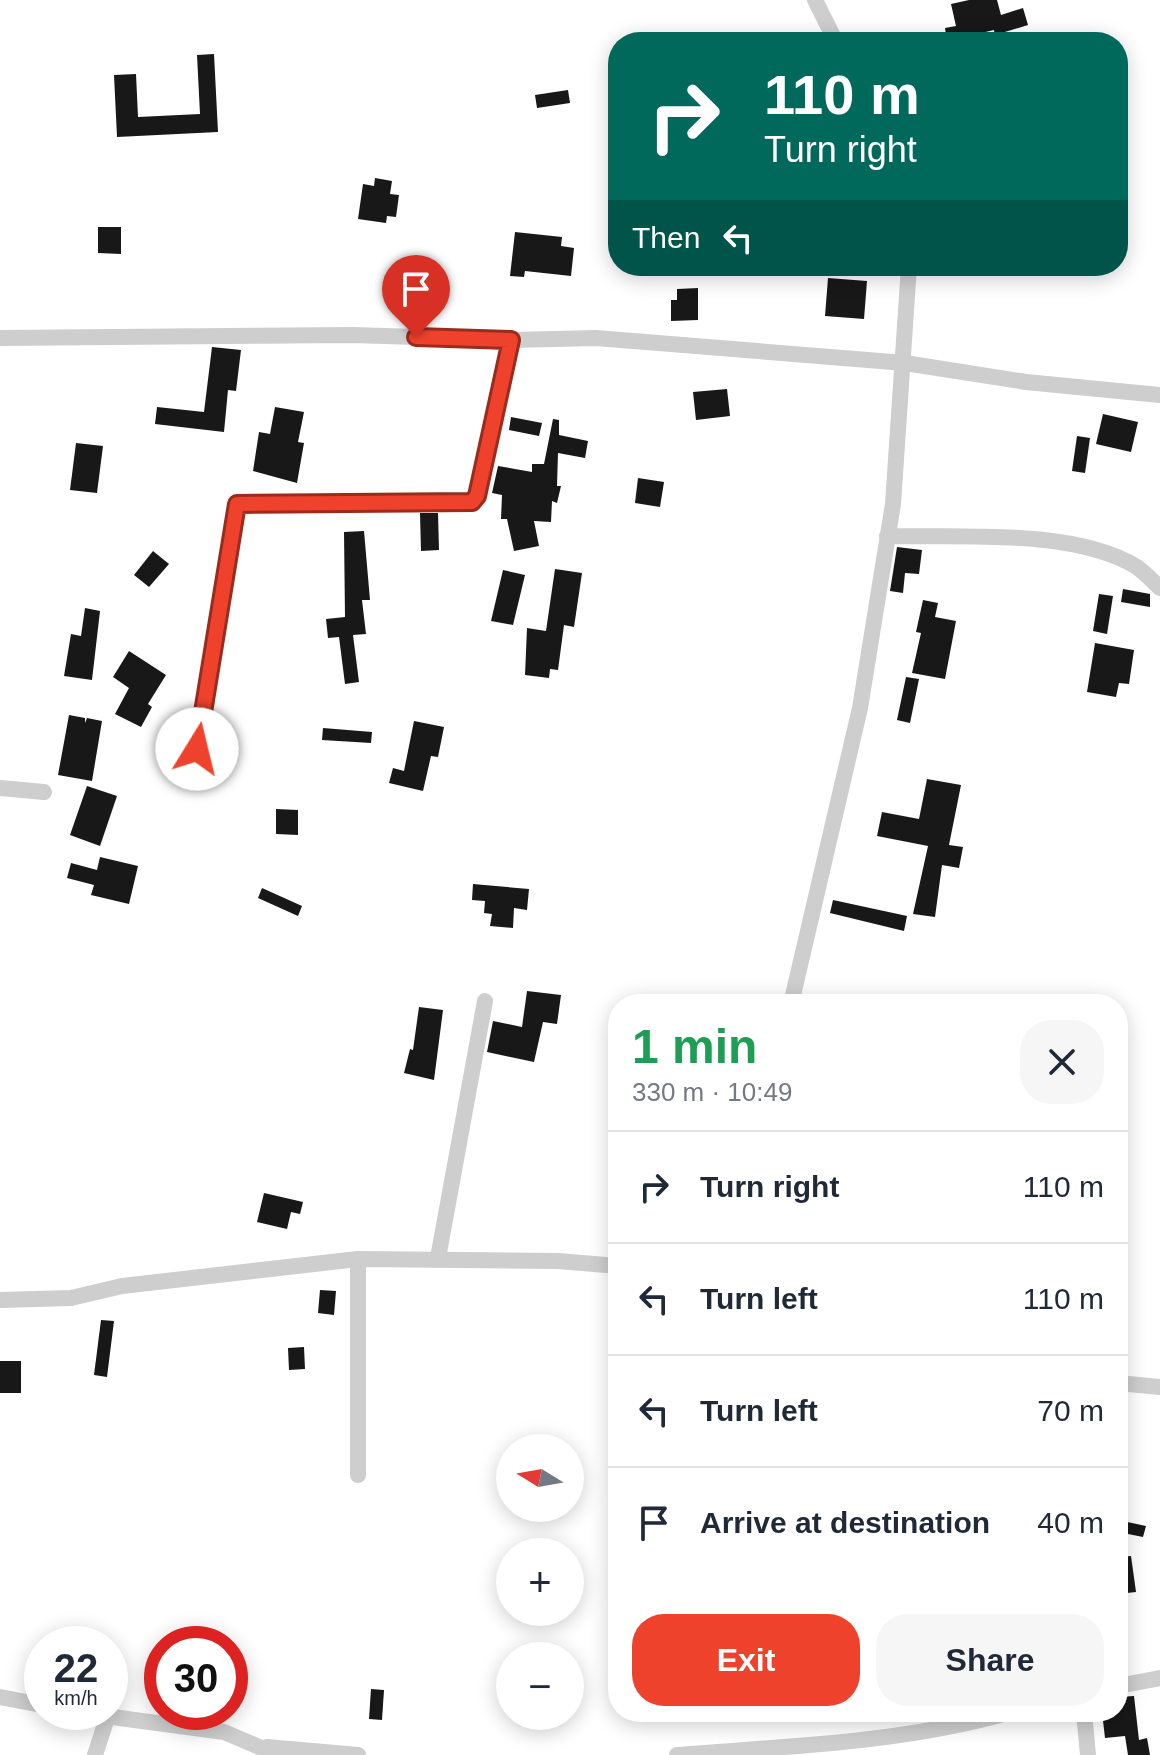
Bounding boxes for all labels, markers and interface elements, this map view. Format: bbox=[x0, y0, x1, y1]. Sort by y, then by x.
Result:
text: 110 m bbox=[764, 63, 920, 126]
icon: right bbox=[632, 64, 736, 168]
text: Turn right bbox=[764, 129, 917, 170]
icon: left bbox=[716, 216, 760, 260]
text: Then bbox=[632, 221, 700, 254]
pin bbox=[382, 255, 450, 337]
icon: arrive bbox=[394, 267, 438, 311]
position arrow bbox=[155, 707, 239, 791]
text: 1 min bbox=[632, 1020, 757, 1073]
button: close bbox=[1020, 1020, 1104, 1104]
text: 330 m · 10:49 bbox=[632, 1077, 792, 1107]
icon: right bbox=[632, 1165, 676, 1209]
text: Turn right bbox=[700, 1170, 839, 1203]
text: 110 m bbox=[1023, 1170, 1104, 1203]
icon: left bbox=[632, 1277, 676, 1321]
text: Turn left bbox=[700, 1282, 818, 1315]
text: 110 m bbox=[1023, 1282, 1104, 1315]
icon: left bbox=[632, 1389, 676, 1433]
text: Turn left bbox=[700, 1394, 818, 1427]
text: 70 m bbox=[1037, 1394, 1104, 1427]
north arrow bbox=[496, 1434, 584, 1522]
map controls bbox=[496, 1434, 584, 1730]
icon: arrive bbox=[632, 1501, 676, 1545]
text: Arrive at destination bbox=[700, 1506, 990, 1539]
text: 40 m bbox=[1037, 1506, 1104, 1539]
button: + bbox=[496, 1538, 584, 1626]
button: Exit bbox=[632, 1614, 860, 1706]
button: Share bbox=[876, 1614, 1104, 1706]
speed limit sign: 30 bbox=[144, 1626, 248, 1730]
button: − bbox=[496, 1642, 584, 1730]
text: 22 bbox=[54, 1646, 98, 1690]
text: km/h bbox=[54, 1687, 98, 1709]

